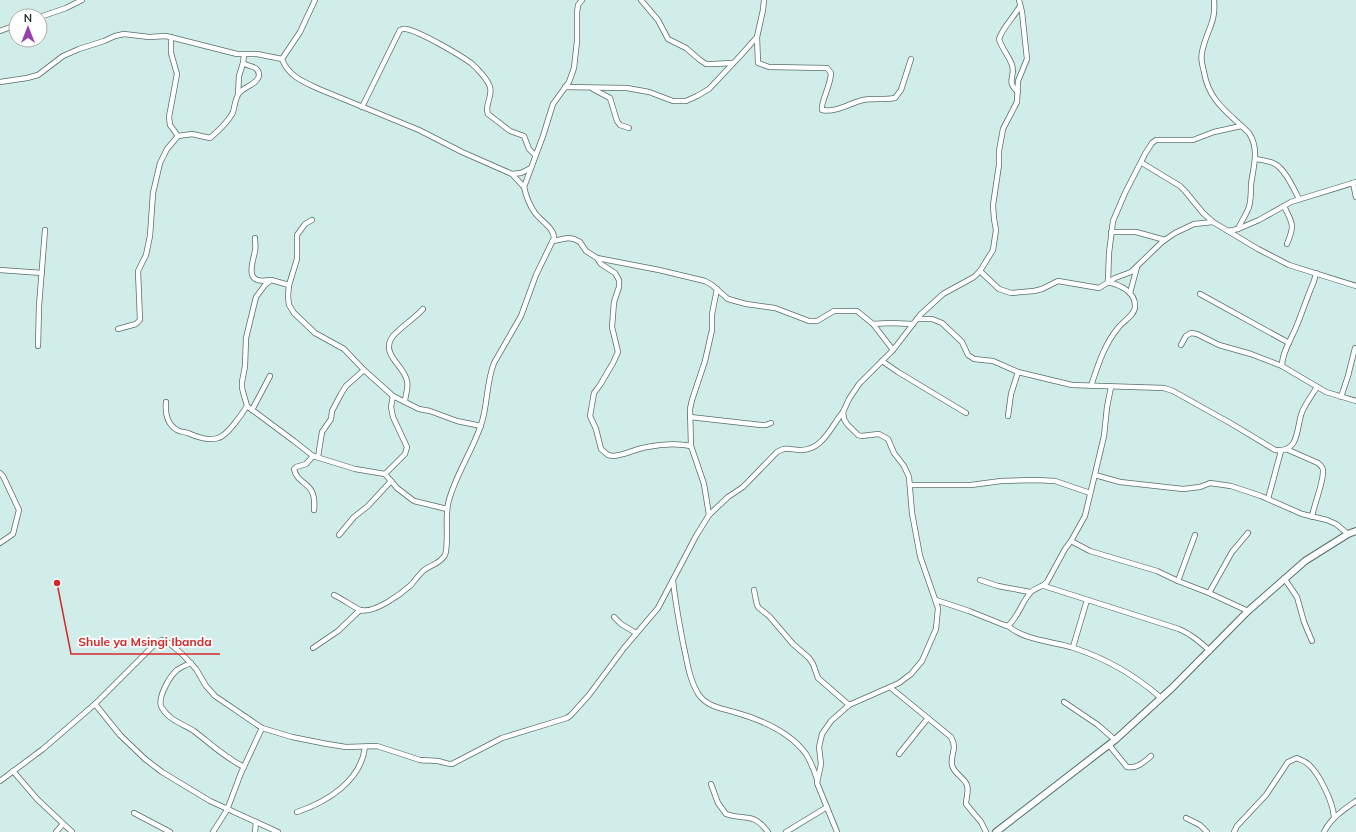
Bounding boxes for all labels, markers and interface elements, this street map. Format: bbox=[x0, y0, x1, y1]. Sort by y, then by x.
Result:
north arrow bbox=[8, 8, 48, 48]
text: N bbox=[24, 11, 32, 25]
callout: Shule ya Msingi Ibanda bbox=[71, 630, 220, 654]
text: Shule ya Msingi Ibanda bbox=[78, 634, 212, 649]

